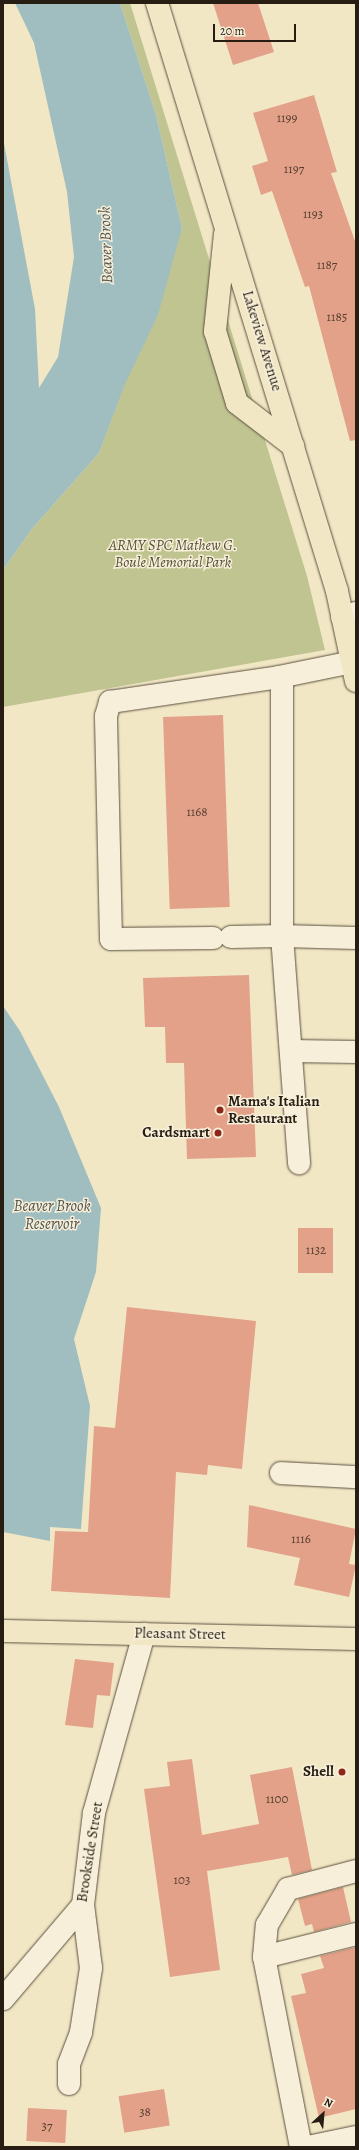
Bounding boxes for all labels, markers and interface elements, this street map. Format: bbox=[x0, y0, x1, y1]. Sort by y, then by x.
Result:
scale bar bbox=[215, 16, 298, 42]
text: 20 m bbox=[220, 23, 244, 39]
house number: 1199 bbox=[277, 110, 297, 126]
house number: 1197 bbox=[284, 161, 304, 177]
water label: Beaver Brook bbox=[95, 206, 117, 284]
house number: 1193 bbox=[303, 206, 323, 222]
house number: 1187 bbox=[317, 257, 337, 273]
street label: Lakeview Avenue bbox=[238, 288, 286, 394]
house number: 1185 bbox=[327, 309, 347, 325]
park label: ARMY SPC Mathew G. Boule Memorial Park bbox=[109, 536, 237, 571]
house number: 1168 bbox=[186, 804, 208, 820]
place label: Mama's Italian Restaurant bbox=[228, 1092, 320, 1127]
marker: Mama's Italian Restaurant bbox=[215, 1105, 225, 1115]
place label: Cardsmart bbox=[142, 1124, 210, 1142]
marker: Cardsmart bbox=[213, 1128, 223, 1138]
water label: Beaver Brook Reservoir bbox=[13, 1196, 91, 1234]
house number: 1132 bbox=[306, 1242, 326, 1258]
house number: 1116 bbox=[291, 1531, 311, 1547]
street label: Pleasant Street bbox=[134, 1624, 226, 1644]
place label: Shell bbox=[303, 1763, 334, 1781]
marker: Shell bbox=[337, 1767, 347, 1777]
house number: 1100 bbox=[266, 1791, 288, 1807]
street label: Brookside Street bbox=[73, 1800, 107, 1904]
house number: 103 bbox=[174, 1872, 190, 1888]
north arrow bbox=[303, 2094, 343, 2134]
text: N bbox=[322, 2094, 335, 2111]
house number: 38 bbox=[139, 2104, 151, 2120]
house number: 37 bbox=[42, 2118, 52, 2134]

